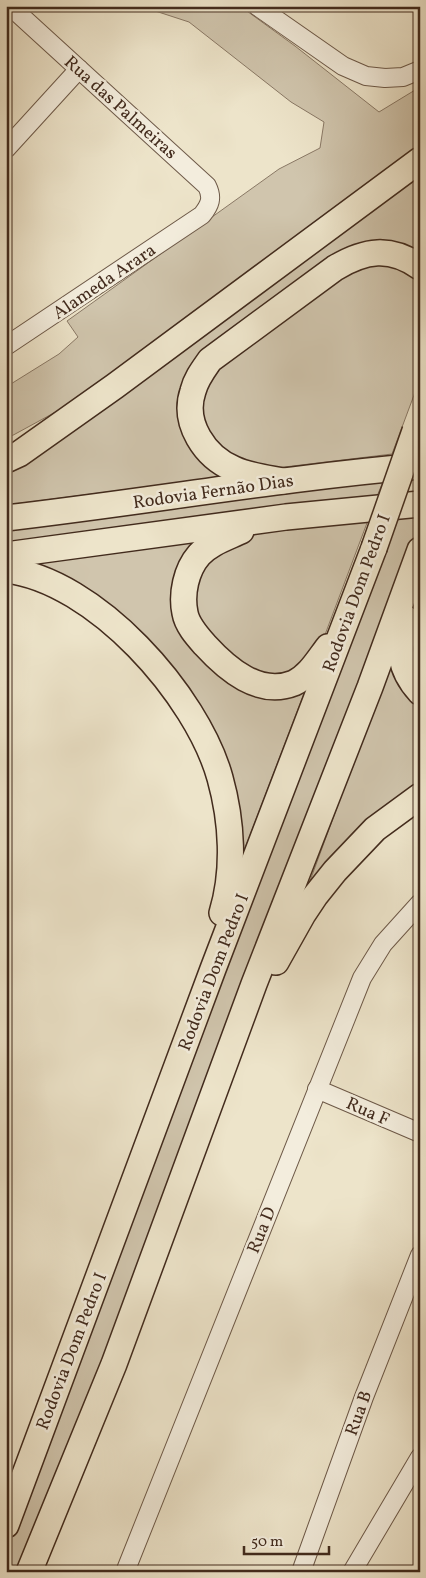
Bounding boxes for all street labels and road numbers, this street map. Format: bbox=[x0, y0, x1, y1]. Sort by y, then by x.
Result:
street label: Rua das Palmeiras bbox=[58, 51, 182, 166]
street label: Alameda Arara bbox=[48, 238, 162, 326]
street label: Rodovia Fernão Dias bbox=[131, 469, 295, 516]
street label: Rodovia Dom Pedro I bbox=[317, 511, 398, 676]
street label: Rodovia Dom Pedro I bbox=[173, 890, 256, 1055]
street label: Rua F bbox=[342, 1092, 393, 1133]
street label: Rua D bbox=[242, 1204, 283, 1258]
street label: Rodovia Dom Pedro I bbox=[31, 1269, 114, 1434]
street label: Rua B bbox=[340, 1388, 379, 1440]

